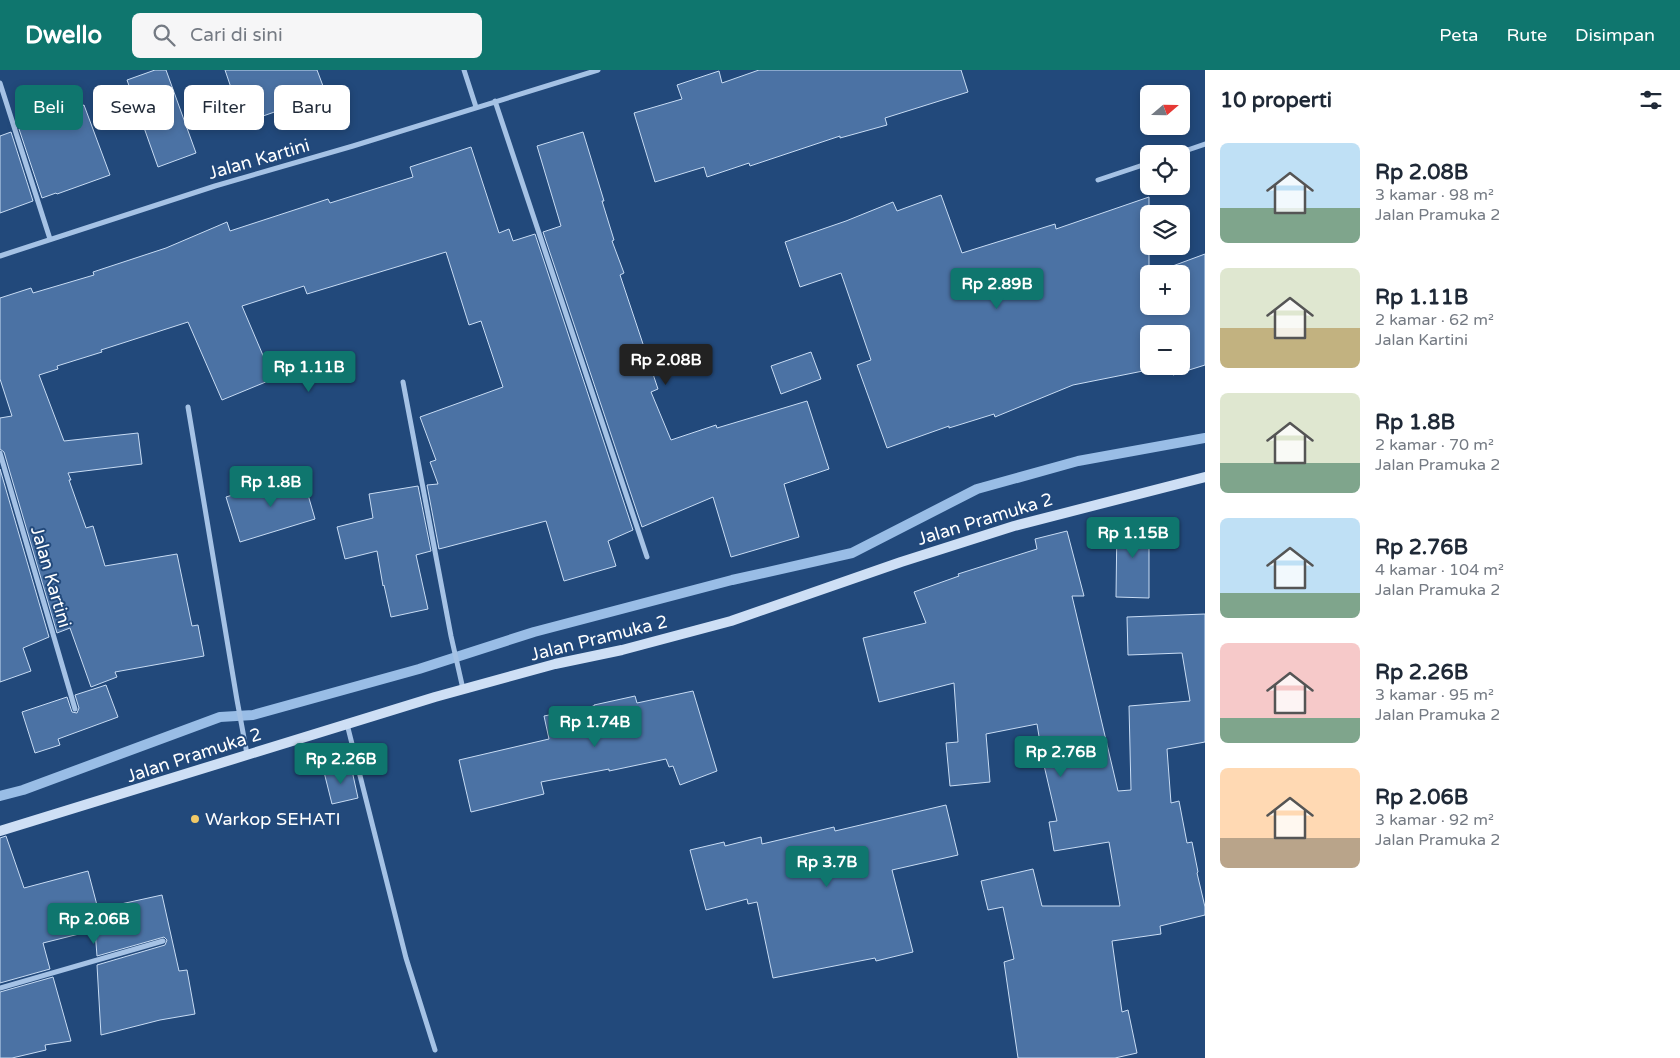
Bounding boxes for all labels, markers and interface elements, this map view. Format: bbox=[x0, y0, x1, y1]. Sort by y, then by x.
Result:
search box bbox=[132, 13, 482, 58]
text: Dwello bbox=[25, 21, 102, 50]
icon: search bbox=[150, 21, 178, 49]
text: Cari di sini bbox=[190, 24, 283, 46]
text: Peta bbox=[1439, 24, 1478, 46]
text: Rute bbox=[1506, 24, 1547, 46]
text: Disimpan bbox=[1575, 24, 1655, 46]
chip: Beli bbox=[15, 85, 83, 130]
chip: Sewa bbox=[93, 85, 174, 130]
chip: Filter bbox=[184, 85, 264, 130]
chip: Baru bbox=[274, 85, 350, 130]
north arrow bbox=[1140, 85, 1190, 135]
map controls bbox=[1140, 85, 1190, 375]
icon: filters bbox=[1637, 86, 1665, 114]
text: 10 properti bbox=[1220, 88, 1332, 113]
street label: Jalan Kartini bbox=[206, 134, 312, 184]
button: locate bbox=[1140, 145, 1190, 195]
text: Rp 2.08B bbox=[1375, 160, 1468, 185]
icon: home bbox=[1260, 163, 1320, 223]
text: 3 kamar · 98 m² bbox=[1375, 185, 1494, 205]
button: layers bbox=[1140, 205, 1190, 255]
text: Jalan Pramuka 2 bbox=[1375, 205, 1500, 225]
button: + bbox=[1140, 265, 1190, 315]
pin: Rp 2.89B bbox=[945, 268, 1049, 310]
text: Rp 2.89B bbox=[962, 274, 1032, 294]
text: Rp 1.11B bbox=[1375, 285, 1468, 310]
icon: home bbox=[1260, 288, 1320, 348]
text: 2 kamar · 62 m² bbox=[1375, 310, 1494, 330]
button: − bbox=[1140, 325, 1190, 375]
text: Jalan Kartini bbox=[1375, 330, 1468, 350]
pin: Rp 2.08B bbox=[614, 344, 718, 386]
pin: Rp 1.11B bbox=[257, 350, 361, 393]
text: Rp 2.08B bbox=[630, 350, 702, 370]
text: Rp 1.11B bbox=[273, 357, 345, 377]
text: Rp 1.8B bbox=[1375, 410, 1455, 435]
icon: home bbox=[1260, 413, 1320, 473]
text: 2 kamar · 70 m² bbox=[1375, 435, 1494, 455]
text: Jalan Pramuka 2 bbox=[1375, 455, 1500, 475]
pin: Rp 1.8B bbox=[225, 466, 317, 508]
text: Rp 1.8B bbox=[241, 472, 301, 492]
street label: Jalan Pramuka 2 bbox=[914, 488, 1056, 550]
pin: Rp 1.15B bbox=[1081, 516, 1185, 559]
text: Rp 1.15B bbox=[1097, 523, 1169, 543]
street label: Jalan Kartini bbox=[26, 524, 76, 630]
text: Rp 2.76B bbox=[1375, 535, 1468, 560]
icon: home bbox=[1260, 538, 1320, 598]
text: 4 kamar · 104 m² bbox=[1375, 560, 1504, 580]
text: Jalan Pramuka 2 bbox=[1375, 580, 1500, 600]
street label: Jalan Pramuka 2 bbox=[528, 610, 670, 666]
text: Rp 2.26B bbox=[1375, 660, 1468, 685]
icon: home bbox=[1260, 663, 1320, 723]
text: 3 kamar · 95 m² bbox=[1375, 685, 1494, 705]
text: Jalan Pramuka 2 bbox=[1375, 705, 1500, 725]
pin: Rp 1.74B bbox=[543, 706, 647, 748]
text: Rp 1.74B bbox=[560, 712, 630, 732]
street label: Jalan Pramuka 2 bbox=[124, 723, 264, 787]
pin: Rp 2.76B bbox=[1009, 736, 1113, 778]
pin: Rp 2.26B bbox=[289, 742, 393, 785]
text: Rp 2.76B bbox=[1026, 742, 1096, 762]
text: Rp 2.26B bbox=[305, 749, 377, 769]
text: Rp 2.06B bbox=[1375, 785, 1468, 810]
icon: home bbox=[1260, 788, 1320, 848]
place label: Warkop SEHATI bbox=[205, 808, 341, 830]
text: 3 kamar · 92 m² bbox=[1375, 810, 1494, 830]
marker: Warkop SEHATI bbox=[189, 813, 201, 825]
text: Jalan Pramuka 2 bbox=[1375, 830, 1500, 850]
pin: Rp 3.7B bbox=[781, 846, 873, 888]
text: Rp 3.7B bbox=[797, 852, 857, 872]
pin: Rp 2.06B bbox=[42, 902, 146, 945]
text: Rp 2.06B bbox=[58, 909, 130, 929]

